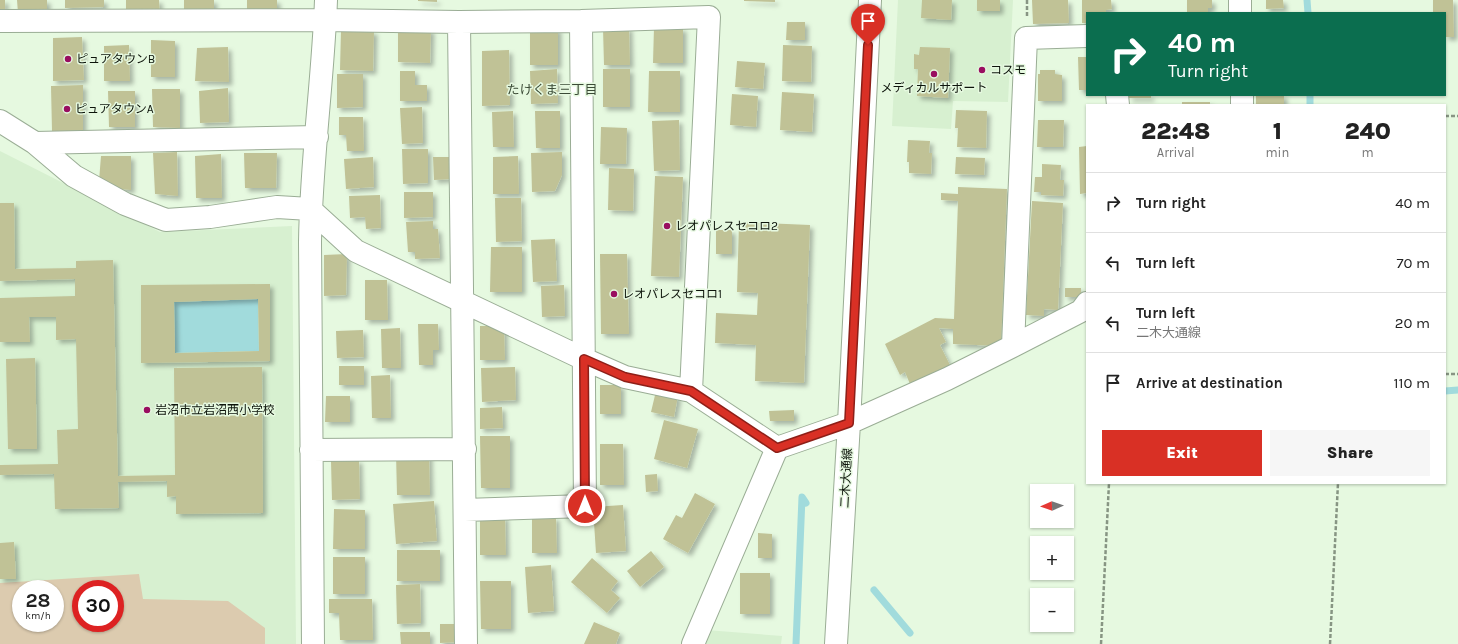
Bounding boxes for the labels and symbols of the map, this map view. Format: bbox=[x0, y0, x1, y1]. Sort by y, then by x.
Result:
pin bbox=[851, 4, 885, 45]
place label: ピュアタウンB bbox=[76, 52, 155, 66]
marker: ピュアタウンB bbox=[63, 54, 73, 64]
place label: コスモ bbox=[990, 63, 1026, 77]
marker: コスモ bbox=[977, 65, 987, 75]
marker: メディカルサポート bbox=[929, 69, 939, 79]
place label: メディカルサポート bbox=[880, 81, 988, 95]
district label: たけくま三丁目 bbox=[506, 82, 598, 97]
place label: ピュアタウンA bbox=[75, 102, 154, 116]
marker: ピュアタウンA bbox=[62, 104, 72, 114]
place label: レオパレスセコロ2 bbox=[675, 219, 778, 233]
marker: レオパレスセコロ2 bbox=[662, 221, 672, 231]
place label: レオパレスセコロ1 bbox=[622, 287, 722, 301]
marker: レオパレスセコロ1 bbox=[609, 289, 619, 299]
place label: 岩沼市立岩沼西小学校 bbox=[155, 403, 275, 417]
marker: 岩沼市立岩沼西小学校 bbox=[142, 405, 152, 415]
street label: 二木大通線 bbox=[837, 448, 855, 508]
north arrow bbox=[1030, 484, 1074, 528]
position arrow bbox=[564, 485, 606, 527]
speed limit sign: 30 bbox=[72, 580, 124, 632]

